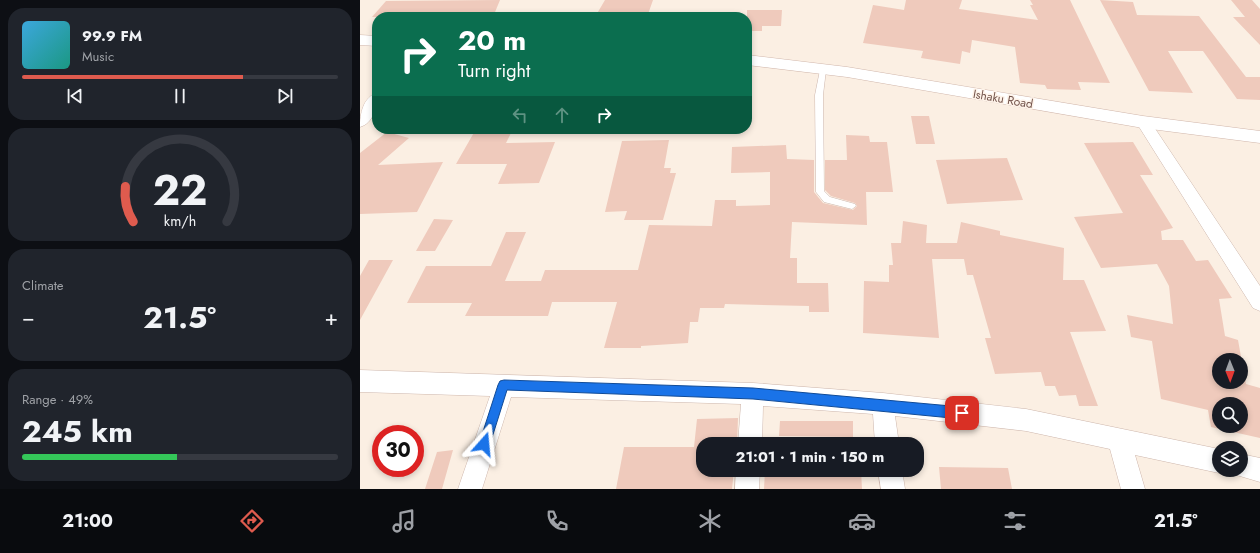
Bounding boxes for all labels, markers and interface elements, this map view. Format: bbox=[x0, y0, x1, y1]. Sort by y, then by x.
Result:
text: 20 m bbox=[458, 20, 526, 61]
text: 99.9 FM bbox=[82, 25, 142, 47]
icon: right bbox=[392, 28, 444, 80]
text: Music bbox=[82, 47, 114, 66]
text: Turn right bbox=[458, 58, 530, 84]
icon: previous bbox=[64, 85, 86, 107]
icon: pause bbox=[169, 85, 191, 107]
icon: next bbox=[274, 85, 296, 107]
street label: Ishaku Road bbox=[972, 85, 1034, 113]
icon: left bbox=[509, 104, 531, 126]
icon: ahead bbox=[551, 104, 573, 126]
icon: right bbox=[593, 104, 615, 126]
text: 22 bbox=[153, 160, 207, 221]
text: km/h bbox=[164, 211, 196, 231]
text: Climate bbox=[22, 276, 63, 295]
text: 21.5° bbox=[143, 296, 216, 339]
text: − bbox=[22, 301, 35, 333]
text: + bbox=[324, 301, 338, 333]
north arrow bbox=[1212, 353, 1248, 389]
map controls bbox=[1212, 353, 1248, 477]
text: Range · 49% bbox=[22, 390, 93, 409]
pin bbox=[945, 396, 979, 430]
button: search bbox=[1212, 397, 1248, 433]
icon: arrive bbox=[951, 402, 973, 424]
text: 245 km bbox=[22, 410, 133, 453]
position arrow bbox=[463, 423, 505, 465]
speed limit sign: 30 bbox=[372, 425, 424, 477]
button: layers bbox=[1212, 441, 1248, 477]
text: 21:01 · 1 min · 150 m bbox=[736, 446, 884, 468]
icon: directions bbox=[238, 507, 266, 535]
icon: music bbox=[390, 507, 418, 535]
icon: phone bbox=[543, 507, 571, 535]
icon: climate bbox=[696, 507, 724, 535]
icon: car bbox=[848, 507, 876, 535]
icon: filters bbox=[1001, 507, 1029, 535]
text: 21:00 bbox=[62, 508, 113, 534]
text: 21.5° bbox=[1154, 508, 1198, 534]

